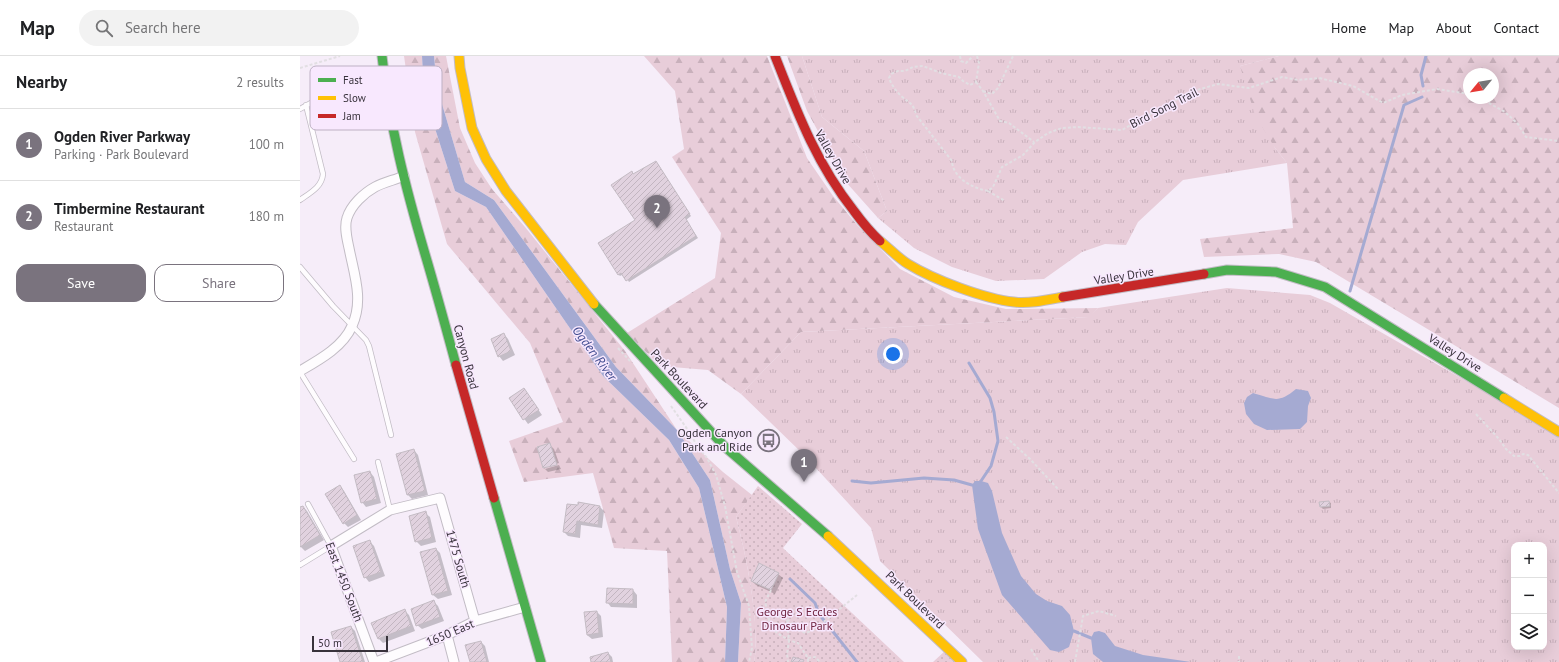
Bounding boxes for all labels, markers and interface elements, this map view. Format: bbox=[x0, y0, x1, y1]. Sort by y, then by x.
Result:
search box bbox=[79, 10, 359, 46]
text: Map bbox=[20, 16, 55, 40]
icon: search bbox=[93, 17, 115, 39]
text: Search here bbox=[125, 18, 201, 37]
text: Home bbox=[1331, 19, 1366, 37]
text: Map bbox=[1388, 19, 1414, 37]
text: About bbox=[1436, 19, 1472, 37]
text: Contact bbox=[1494, 19, 1539, 37]
legend bbox=[310, 66, 442, 130]
north arrow bbox=[1463, 68, 1499, 104]
text: Nearby bbox=[16, 71, 67, 93]
text: Fast bbox=[343, 73, 363, 87]
text: 2 results bbox=[236, 74, 284, 91]
street label: Bird Song Trail bbox=[1127, 84, 1201, 131]
text: Slow bbox=[343, 91, 366, 105]
text: Jam bbox=[342, 109, 361, 123]
street label: Valley Drive bbox=[811, 126, 855, 187]
text: Ogden River Parkway bbox=[54, 127, 190, 146]
text: 1 bbox=[25, 136, 33, 153]
text: 100 m bbox=[249, 136, 284, 153]
text: Parking · Park Boulevard bbox=[54, 146, 189, 163]
pin: 2 bbox=[644, 195, 670, 228]
text: Timbermine Restaurant bbox=[54, 199, 204, 218]
text: 2 bbox=[25, 208, 33, 225]
text: 180 m bbox=[249, 208, 284, 225]
text: Restaurant bbox=[54, 218, 113, 235]
street label: Valley Drive bbox=[1092, 263, 1155, 288]
button: Save bbox=[16, 264, 146, 302]
button: Share bbox=[154, 264, 284, 302]
street label: Canyon Road bbox=[451, 323, 482, 391]
water label: Ogden River bbox=[568, 323, 621, 385]
street label: Valley Drive bbox=[1425, 330, 1485, 375]
your location bbox=[883, 344, 903, 364]
street label: Park Boulevard bbox=[648, 346, 711, 412]
place label: Ogden Canyon Park and Ride bbox=[677, 425, 752, 454]
bus stop icon: Ogden Canyon Park and Ride bbox=[755, 427, 781, 453]
pin: 1 bbox=[791, 449, 817, 482]
street label: 1475 South bbox=[443, 528, 474, 589]
street label: East 1450 South bbox=[322, 540, 367, 624]
map controls bbox=[1511, 542, 1547, 650]
button: + bbox=[1511, 542, 1547, 578]
street label: Park Boulevard bbox=[883, 568, 948, 632]
button: − bbox=[1511, 578, 1547, 614]
park label: George S Eccles Dinosaur Park bbox=[757, 604, 837, 633]
button: layers bbox=[1511, 614, 1547, 650]
street label: 1650 East bbox=[423, 616, 476, 649]
scale bar bbox=[312, 634, 388, 653]
text: 50 m bbox=[318, 636, 342, 650]

